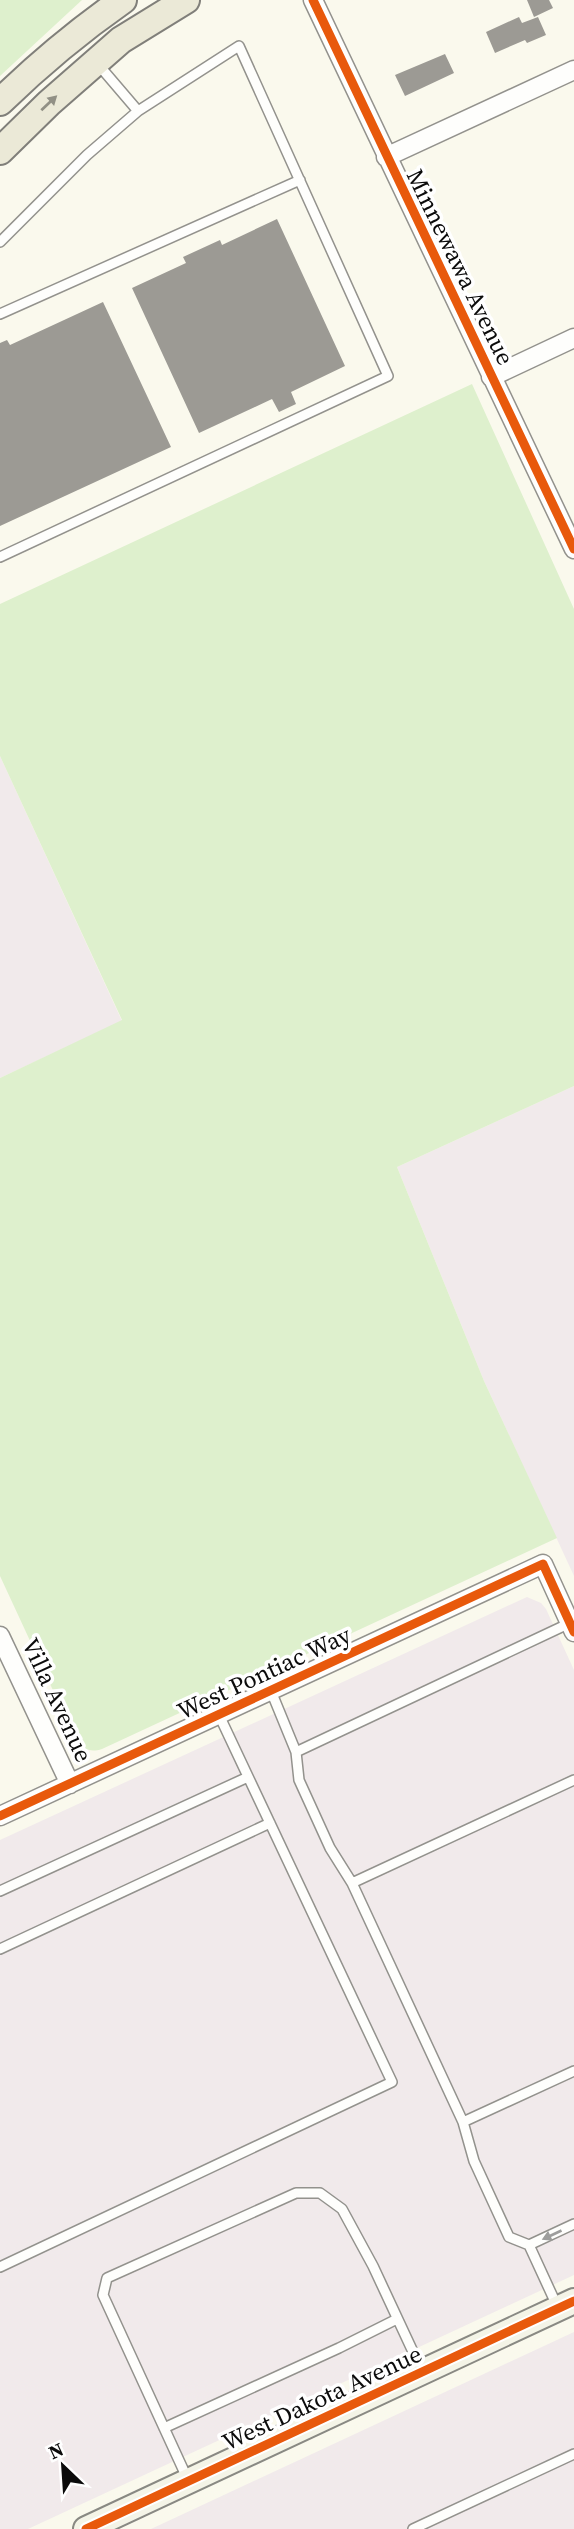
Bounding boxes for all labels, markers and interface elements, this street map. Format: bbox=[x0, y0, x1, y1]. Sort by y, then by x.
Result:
one-way arrow bbox=[40, 96, 57, 112]
street label: Minnewawa Avenue bbox=[399, 163, 522, 370]
street label: West Pontiac Way bbox=[172, 1618, 357, 1727]
street label: Villa Avenue bbox=[14, 1632, 101, 1767]
one-way arrow bbox=[541, 2229, 562, 2240]
street label: West Dakota Avenue bbox=[217, 2337, 427, 2458]
north arrow bbox=[28, 2431, 98, 2501]
text: N bbox=[44, 2436, 68, 2465]

